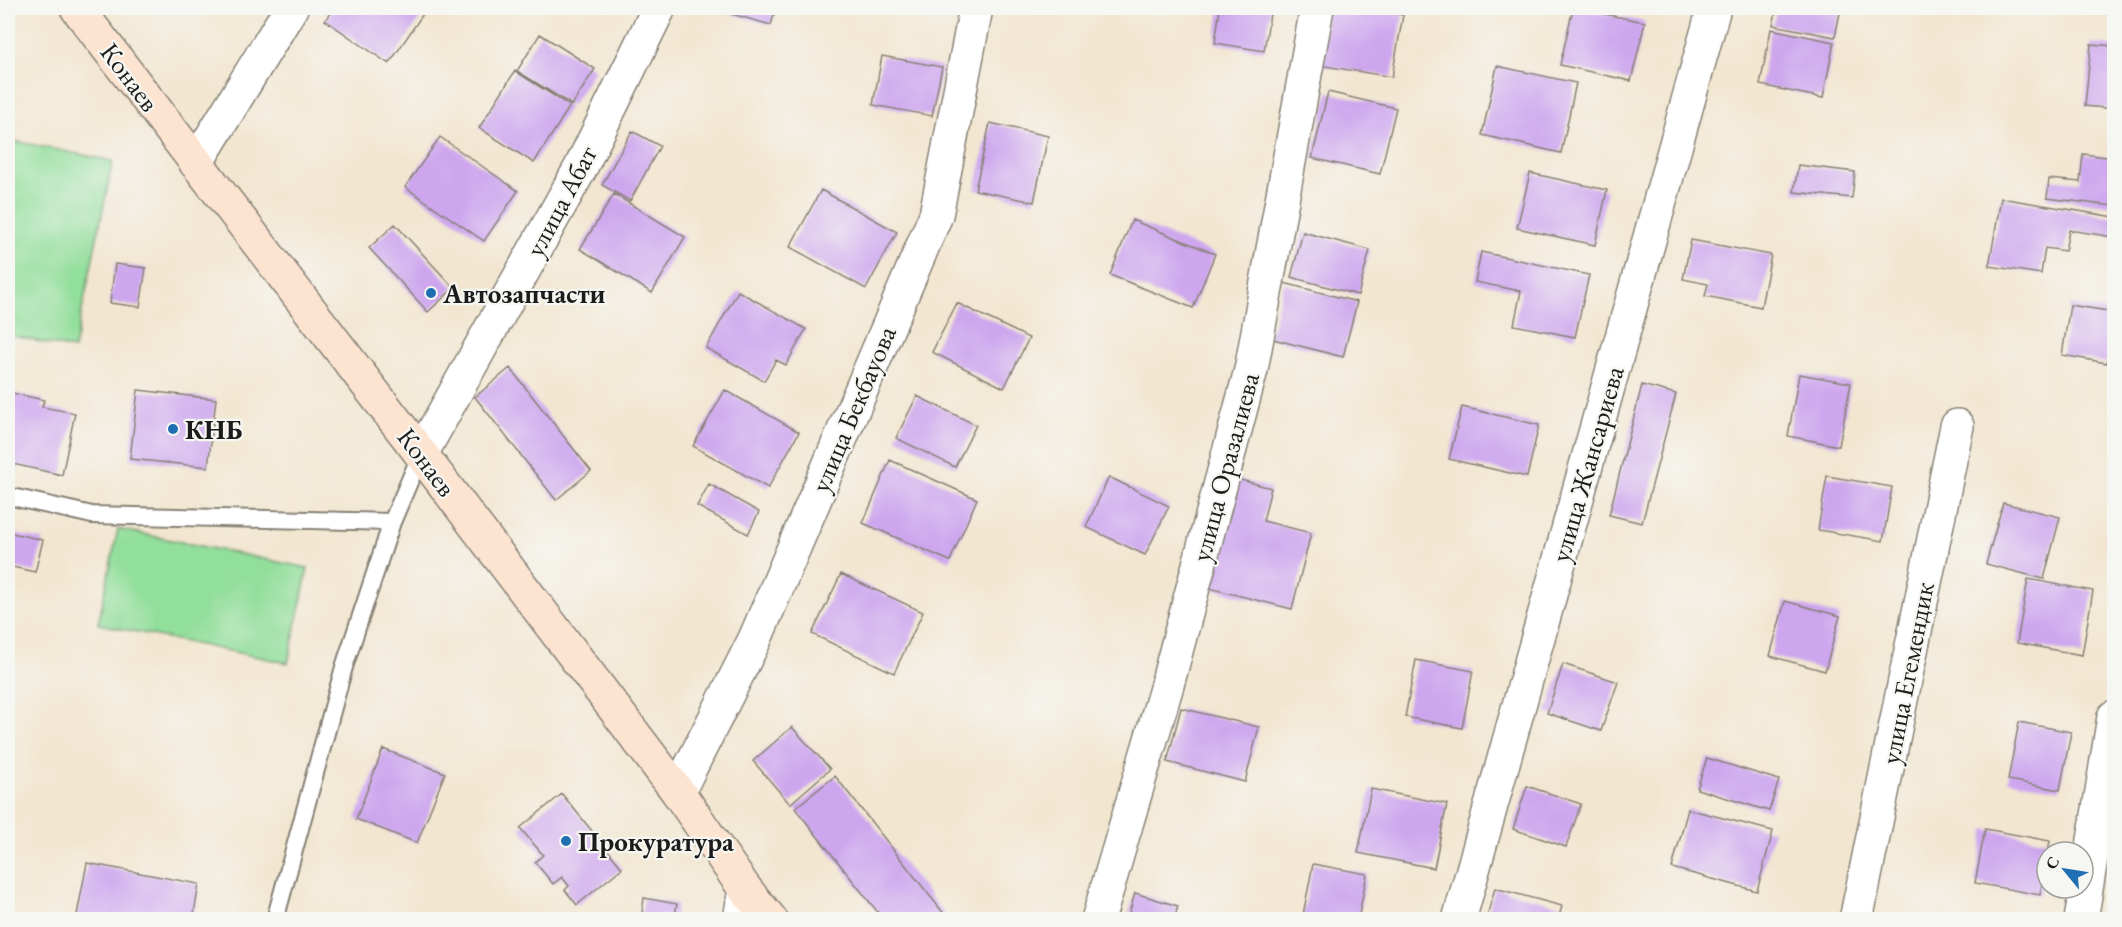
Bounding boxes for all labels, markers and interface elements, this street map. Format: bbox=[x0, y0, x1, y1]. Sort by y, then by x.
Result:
street label: Конаев bbox=[93, 36, 167, 118]
street label: улица Абат bbox=[517, 140, 605, 262]
place label: Автозапчасти bbox=[442, 276, 606, 311]
marker: Автозапчасти bbox=[424, 286, 438, 300]
street label: улица Бекбауова bbox=[802, 320, 904, 497]
street label: улица Жансариева bbox=[1542, 362, 1632, 566]
street label: улица Оразалиева bbox=[1183, 369, 1267, 565]
place label: КНБ bbox=[185, 412, 243, 447]
street label: Конаев bbox=[390, 421, 464, 503]
marker: КНБ bbox=[166, 422, 180, 436]
street label: улица Егемендик bbox=[1872, 579, 1942, 767]
place label: Прокуратура bbox=[578, 824, 734, 859]
marker: Прокуратура bbox=[559, 834, 573, 848]
north arrow bbox=[2035, 840, 2095, 900]
text: С bbox=[2041, 853, 2064, 873]

